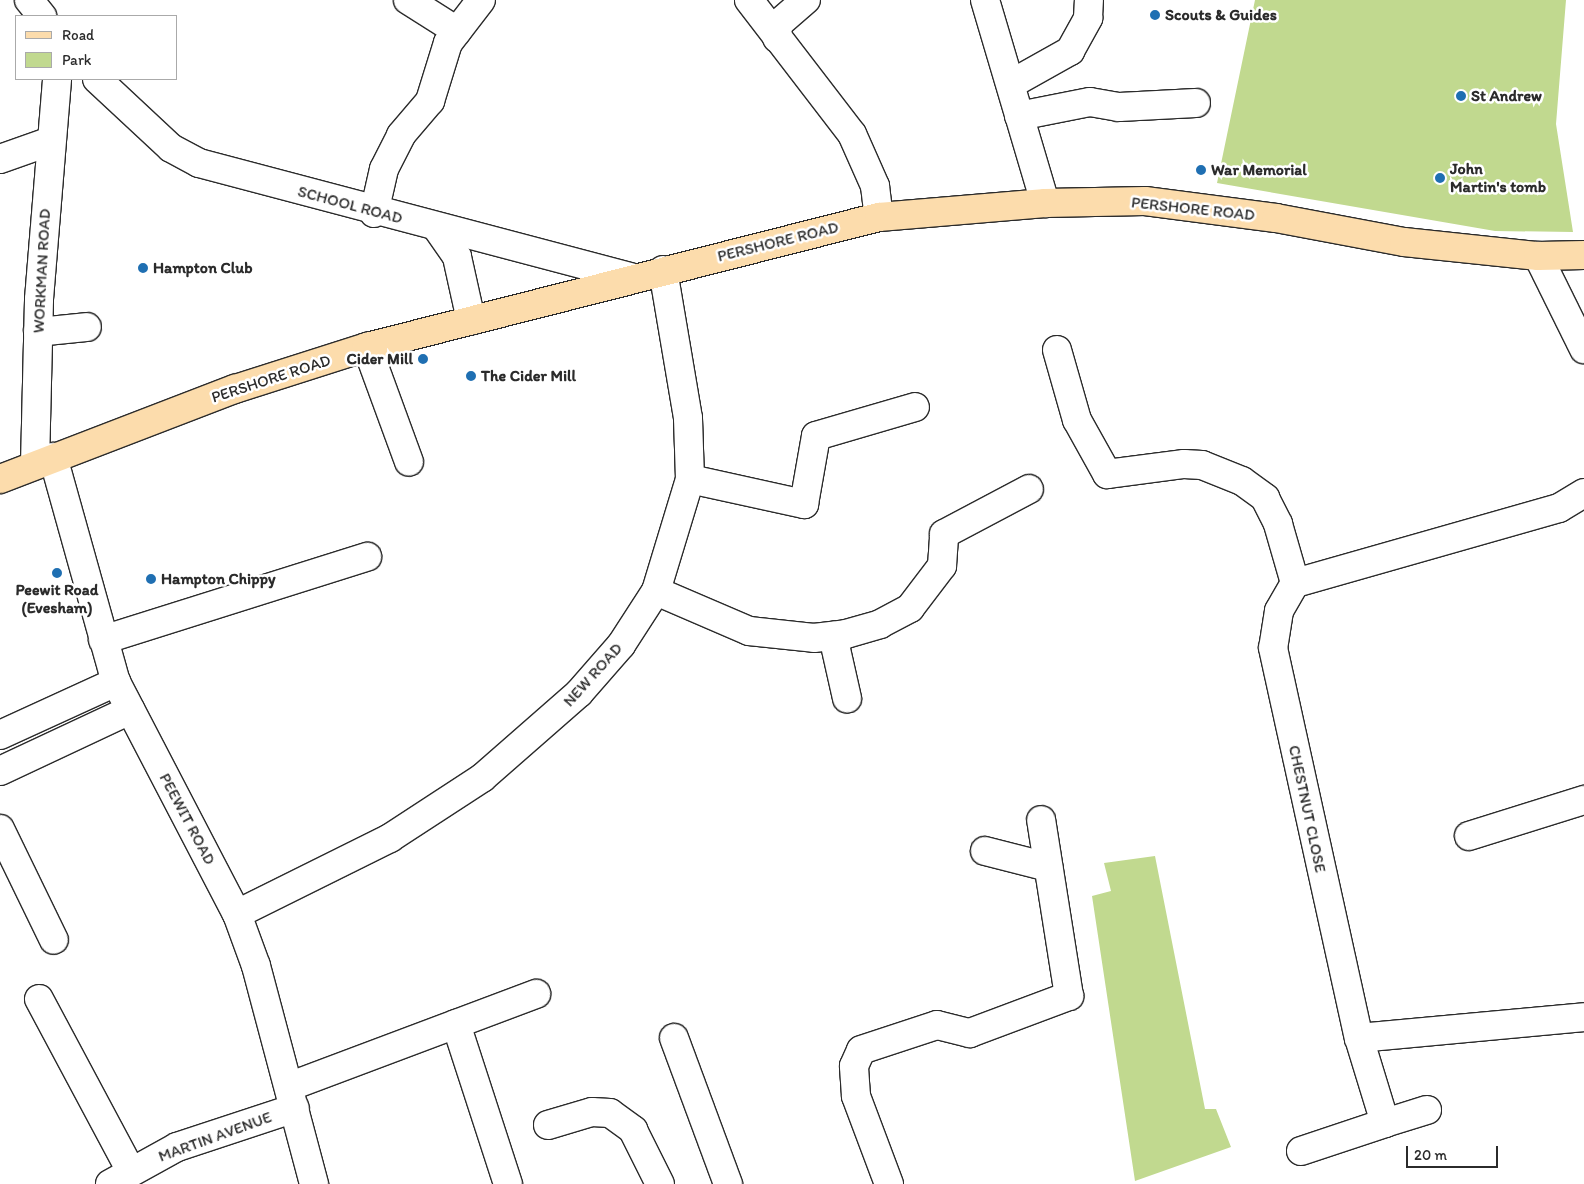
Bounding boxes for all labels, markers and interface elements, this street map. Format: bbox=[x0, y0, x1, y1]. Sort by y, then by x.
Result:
place label: Scouts & Guides bbox=[1165, 5, 1277, 25]
marker: Scouts & Guides bbox=[1149, 9, 1161, 21]
legend bbox=[15, 15, 178, 80]
text: Road bbox=[62, 26, 94, 44]
text: Park bbox=[62, 51, 92, 69]
place label: St Andrew bbox=[1471, 86, 1542, 106]
marker: St Andrew bbox=[1455, 90, 1467, 102]
place label: John Martin's tomb bbox=[1450, 159, 1546, 197]
place label: War Memorial bbox=[1211, 160, 1307, 180]
marker: War Memorial bbox=[1195, 164, 1207, 176]
marker: John Martin's tomb bbox=[1434, 172, 1446, 184]
street label: SCHOOL ROAD bbox=[296, 182, 404, 228]
street label: PERSHORE ROAD bbox=[1131, 193, 1255, 225]
street label: WORKMAN ROAD bbox=[29, 208, 55, 334]
street label: PERSHORE ROAD bbox=[716, 218, 840, 266]
place label: Hampton Club bbox=[153, 258, 253, 278]
marker: Hampton Club bbox=[137, 262, 149, 274]
place label: Cider Mill bbox=[347, 349, 413, 369]
street label: PERSHORE ROAD bbox=[209, 351, 333, 407]
marker: Cider Mill bbox=[417, 353, 429, 365]
place label: The Cider Mill bbox=[481, 366, 576, 386]
marker: The Cider Mill bbox=[465, 370, 477, 382]
marker: Peewit Road (Evesham) bbox=[51, 567, 63, 579]
place label: Hampton Chippy bbox=[161, 569, 275, 589]
marker: Hampton Chippy bbox=[145, 573, 157, 585]
place label: Peewit Road (Evesham) bbox=[16, 580, 98, 618]
street label: NEW ROAD bbox=[560, 639, 626, 711]
street label: CHESTNUT CLOSE bbox=[1284, 743, 1330, 875]
street label: PEEWIT ROAD bbox=[155, 770, 219, 868]
street label: MARTIN AVENUE bbox=[156, 1108, 274, 1166]
scale bar bbox=[1409, 1136, 1502, 1168]
text: 20 m bbox=[1414, 1146, 1447, 1164]

